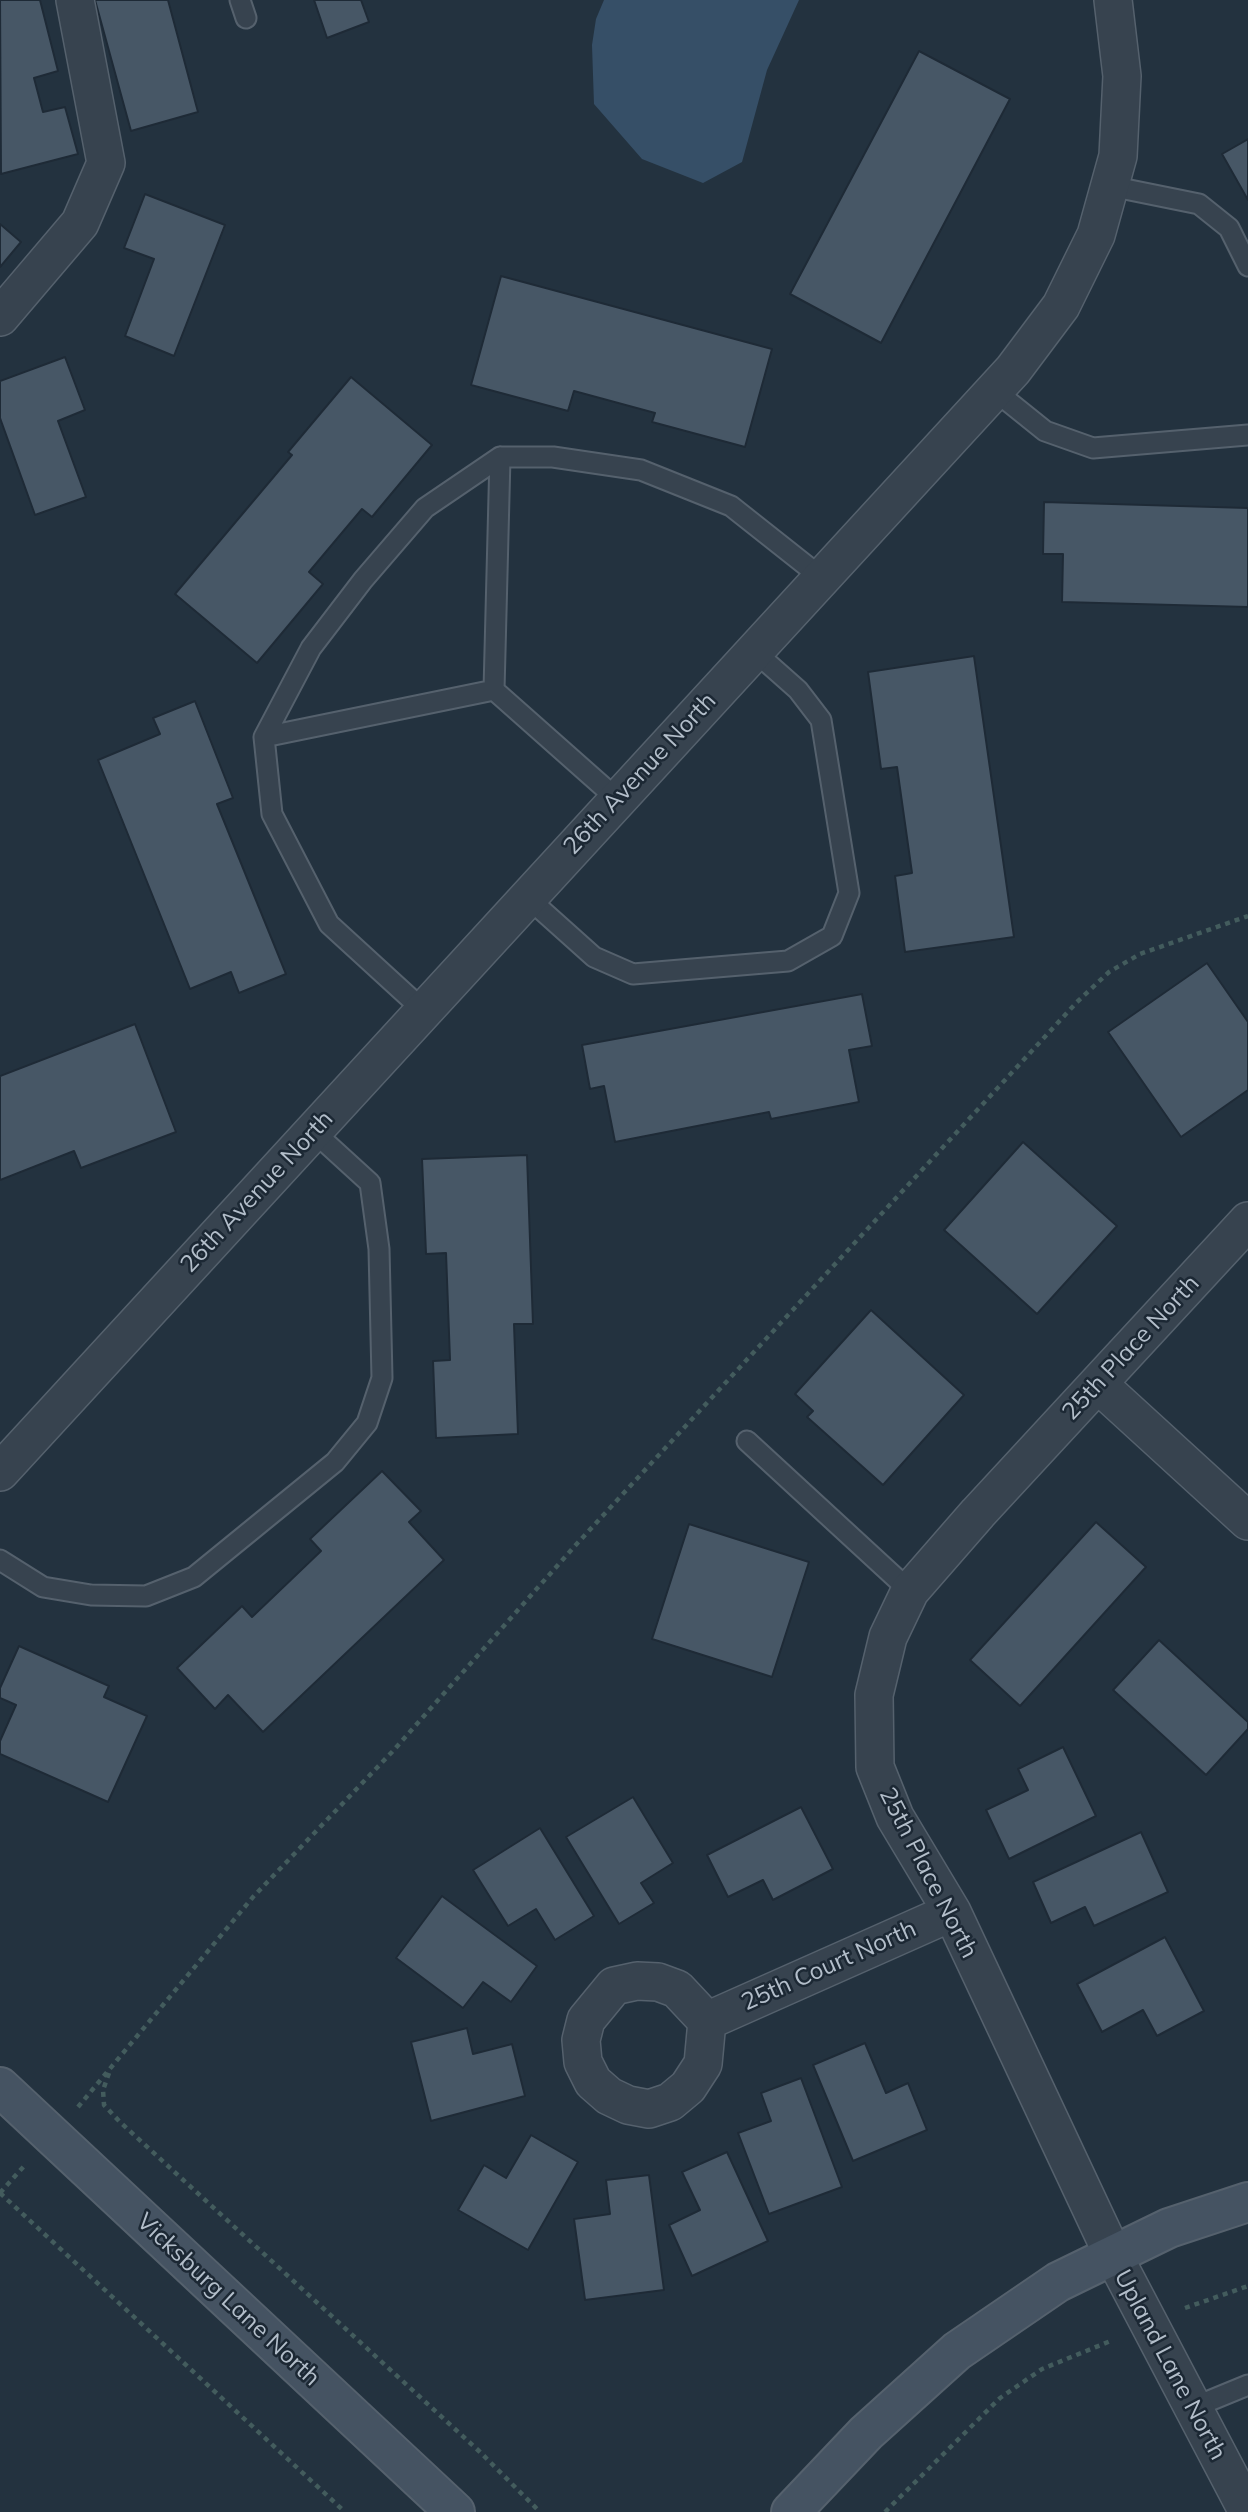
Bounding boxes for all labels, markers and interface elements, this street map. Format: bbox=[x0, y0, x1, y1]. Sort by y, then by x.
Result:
street label: 26th Avenue North bbox=[558, 687, 722, 861]
street label: 26th Avenue North bbox=[175, 1105, 339, 1279]
street label: 25th Place North bbox=[1056, 1270, 1206, 1426]
street label: 25th Place North bbox=[873, 1783, 983, 1963]
street label: 25th Court North bbox=[737, 1915, 921, 2017]
street label: Vicksburg Lane North bbox=[130, 2208, 326, 2392]
street label: Upland Lane North bbox=[1108, 2265, 1232, 2465]

